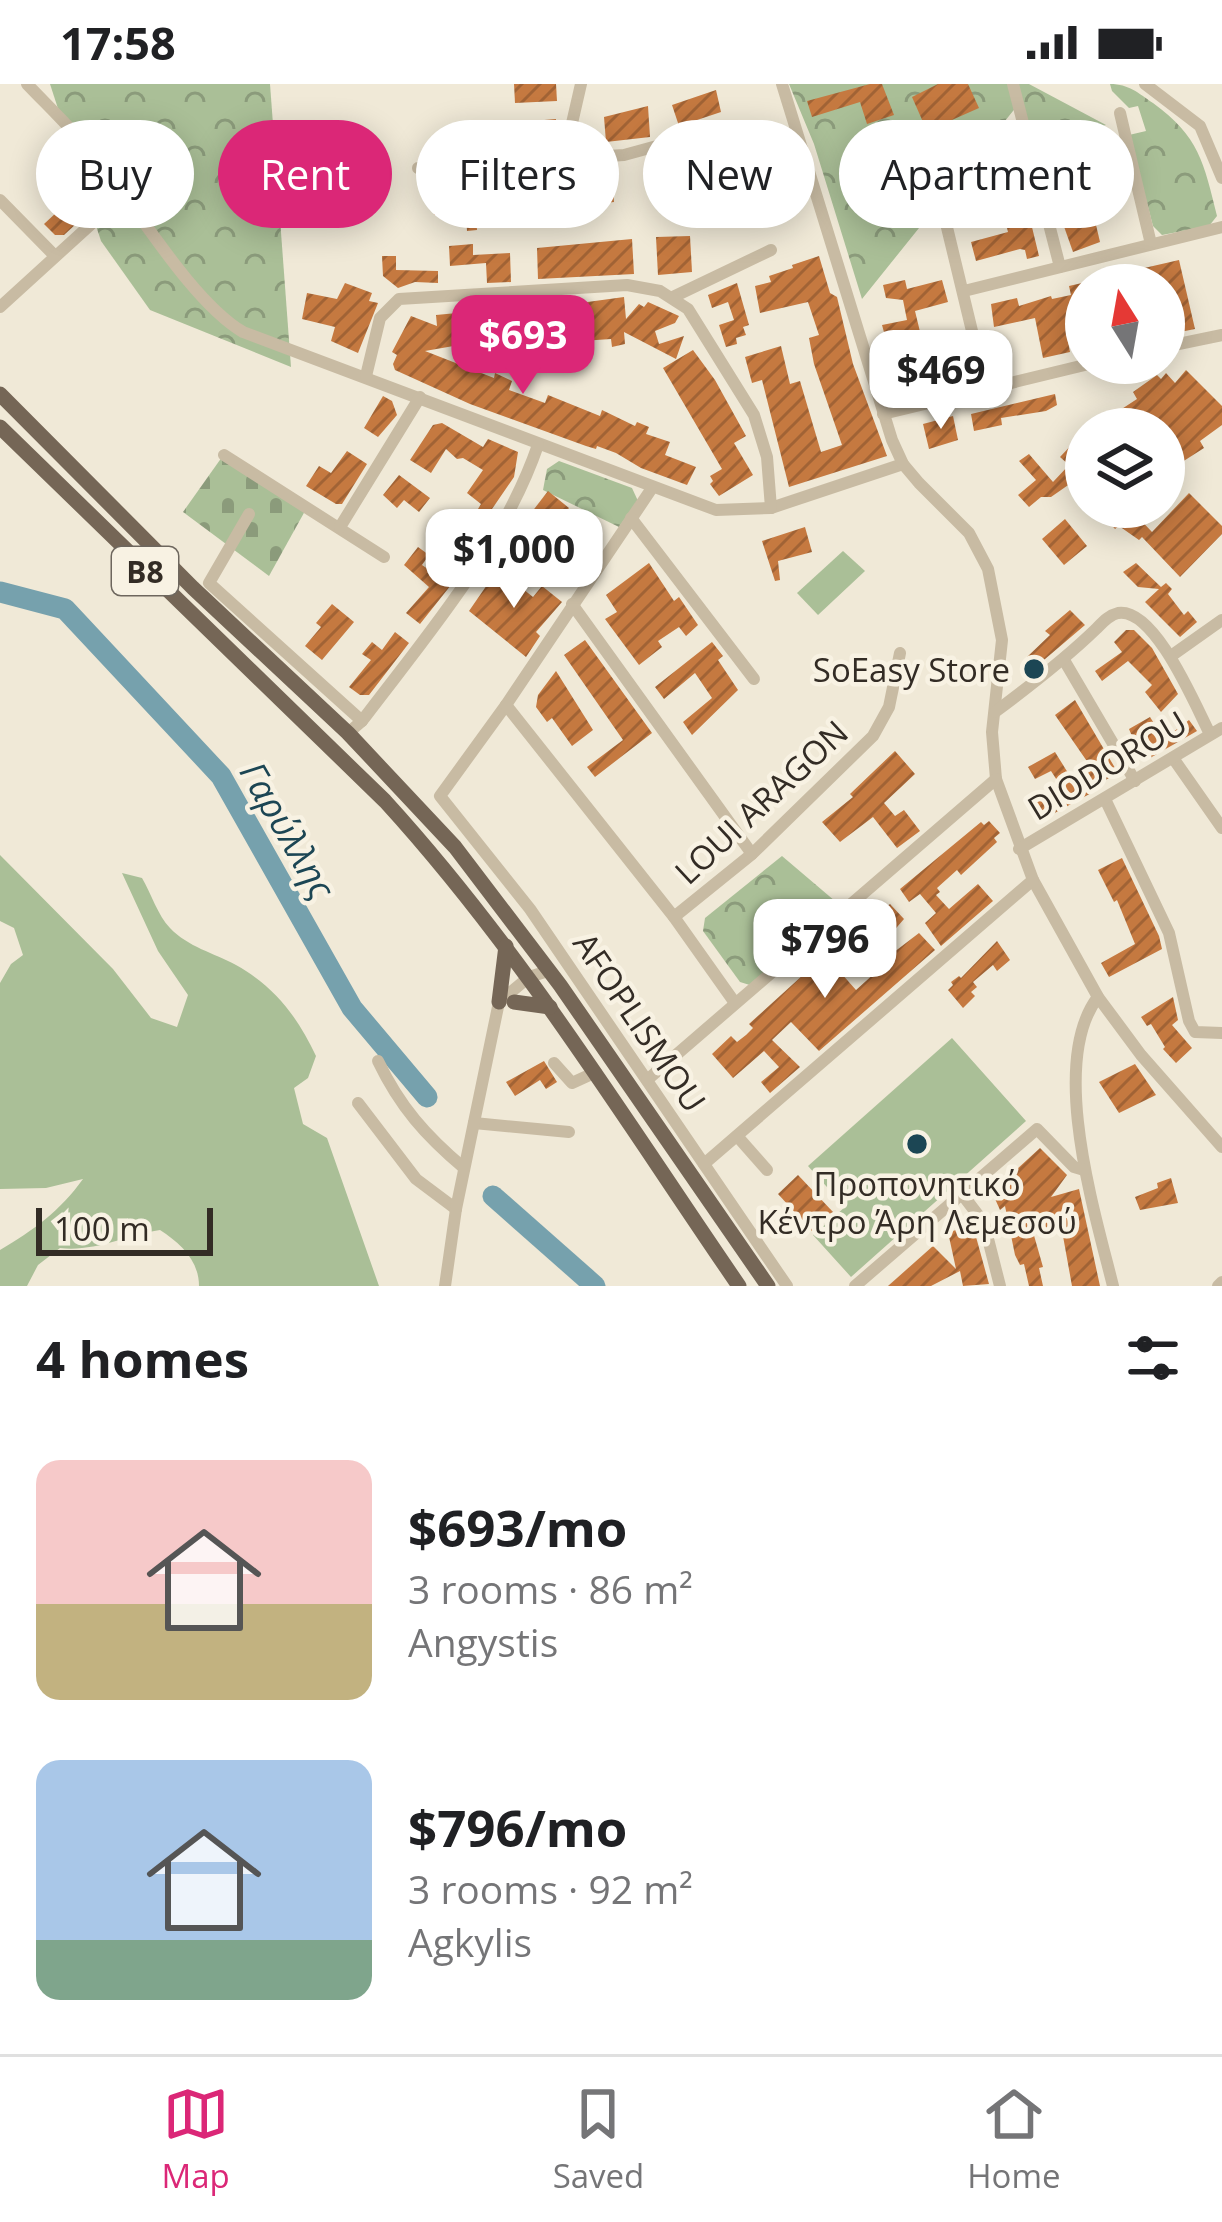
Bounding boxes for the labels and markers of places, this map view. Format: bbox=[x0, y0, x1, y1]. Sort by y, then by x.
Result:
pin: $693 bbox=[452, 295, 594, 397]
pin: $469 bbox=[870, 330, 1012, 432]
pin: $1,000 bbox=[416, 509, 612, 611]
place label: SoEasy Store bbox=[813, 647, 1010, 692]
marker: SoEasy Store bbox=[1021, 656, 1047, 682]
pin: $796 bbox=[754, 899, 896, 1001]
marker: Προπονητικό Κέντρο Άρη Λεμεσού bbox=[904, 1131, 930, 1157]
place label: Προπονητικό Κέντρο Άρη Λεμεσού bbox=[757, 1161, 1077, 1244]

